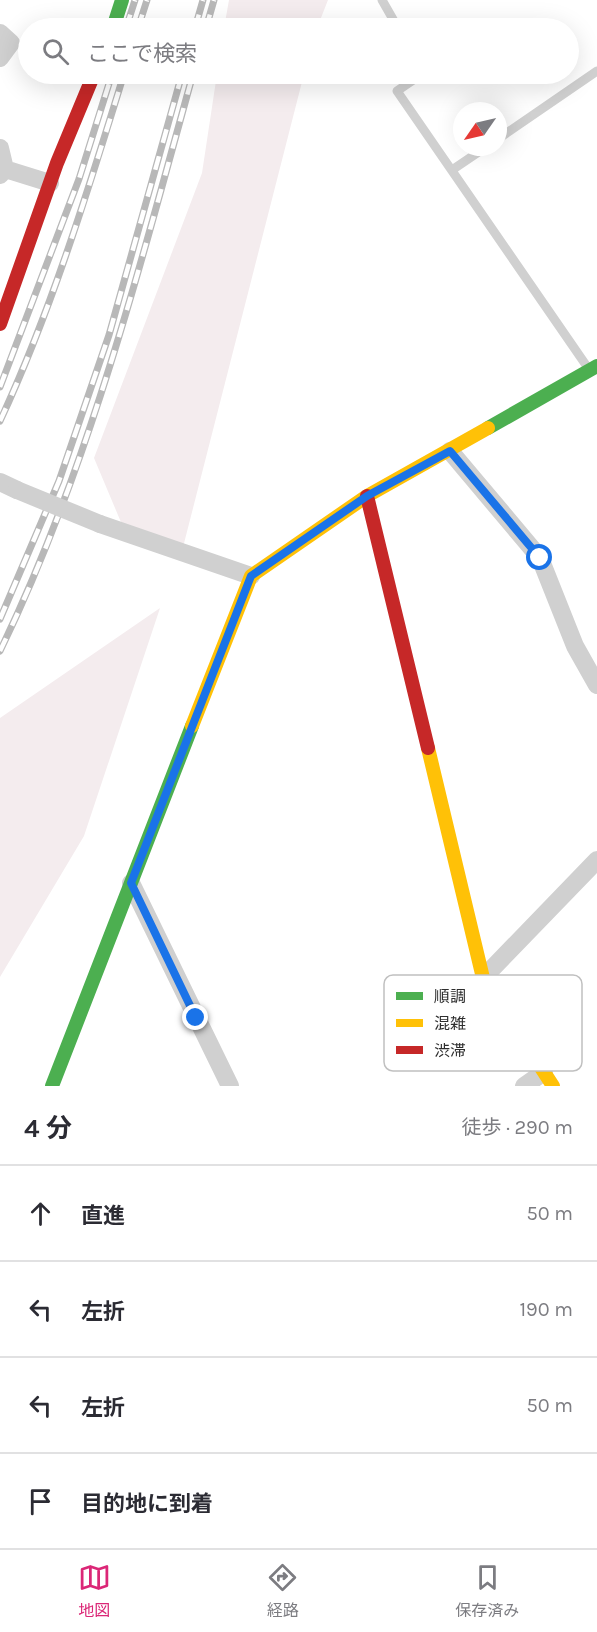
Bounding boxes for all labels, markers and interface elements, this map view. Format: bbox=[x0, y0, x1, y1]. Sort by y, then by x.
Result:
search box bbox=[18, 18, 579, 84]
icon: search bbox=[39, 35, 72, 68]
text: ここで検索 bbox=[87, 41, 197, 67]
north arrow bbox=[453, 102, 507, 156]
route start bbox=[526, 544, 552, 570]
legend bbox=[384, 975, 582, 1071]
text: 順調 bbox=[434, 987, 466, 1006]
route end bbox=[182, 1004, 208, 1030]
text: 混雑 bbox=[434, 1014, 466, 1033]
text: 渋滞 bbox=[434, 1041, 466, 1060]
text: 4 分 bbox=[24, 1113, 72, 1144]
text: 徒歩 · 290 m bbox=[461, 1116, 573, 1139]
icon: ahead bbox=[24, 1197, 57, 1230]
text: 50 m bbox=[526, 1202, 573, 1225]
text: 直進 bbox=[81, 1203, 125, 1229]
icon: left bbox=[24, 1293, 57, 1326]
text: 190 m bbox=[519, 1298, 573, 1321]
text: 左折 bbox=[81, 1299, 125, 1325]
icon: left bbox=[24, 1389, 57, 1422]
text: 50 m bbox=[526, 1394, 573, 1417]
text: 左折 bbox=[81, 1395, 125, 1421]
icon: arrive bbox=[24, 1485, 57, 1518]
text: 目的地に到着 bbox=[81, 1491, 213, 1517]
tab: 地図 bbox=[78, 1561, 111, 1621]
tab: 経路 bbox=[266, 1561, 299, 1621]
tab: 保存済み bbox=[455, 1561, 519, 1621]

